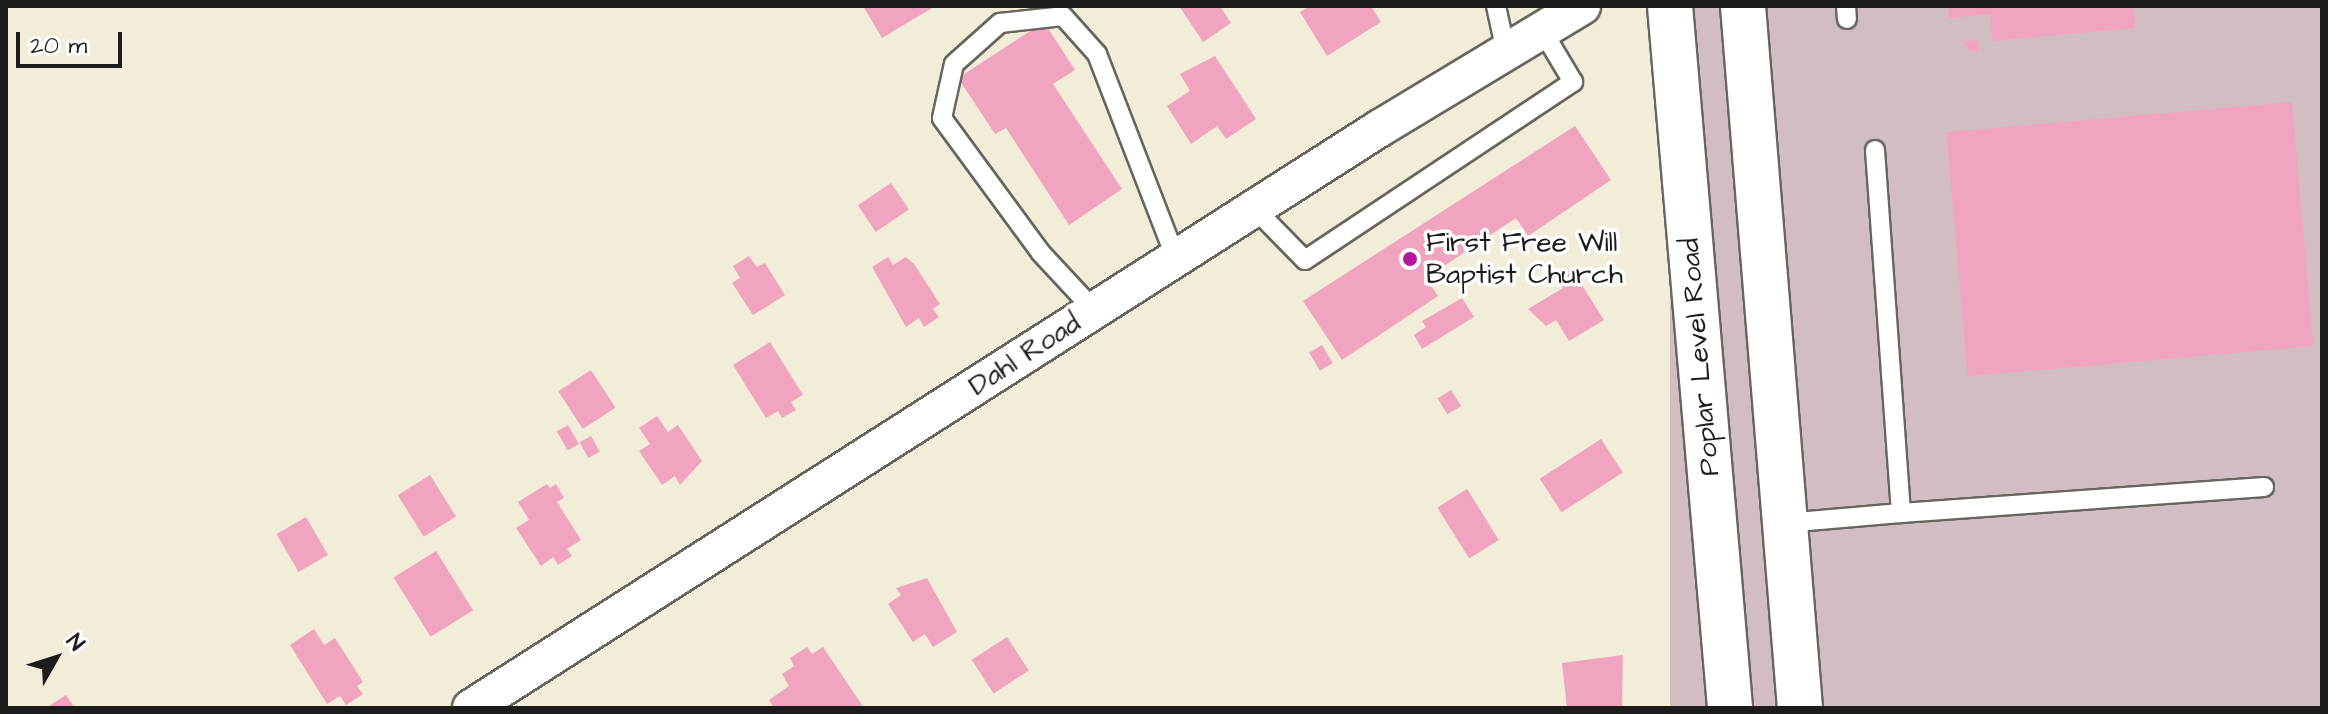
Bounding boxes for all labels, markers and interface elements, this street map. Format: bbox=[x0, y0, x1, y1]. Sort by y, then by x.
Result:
scale bar bbox=[20, 16, 126, 66]
text: 20 m bbox=[30, 29, 87, 63]
place label: First Free Will Baptist Church bbox=[1426, 226, 1623, 292]
street label: Poplar Level Road bbox=[1673, 237, 1727, 477]
marker: First Free Will Baptist Church bbox=[1401, 250, 1419, 268]
street label: Dahl Road bbox=[963, 307, 1087, 403]
north arrow bbox=[16, 618, 96, 698]
text: N bbox=[59, 627, 91, 658]

